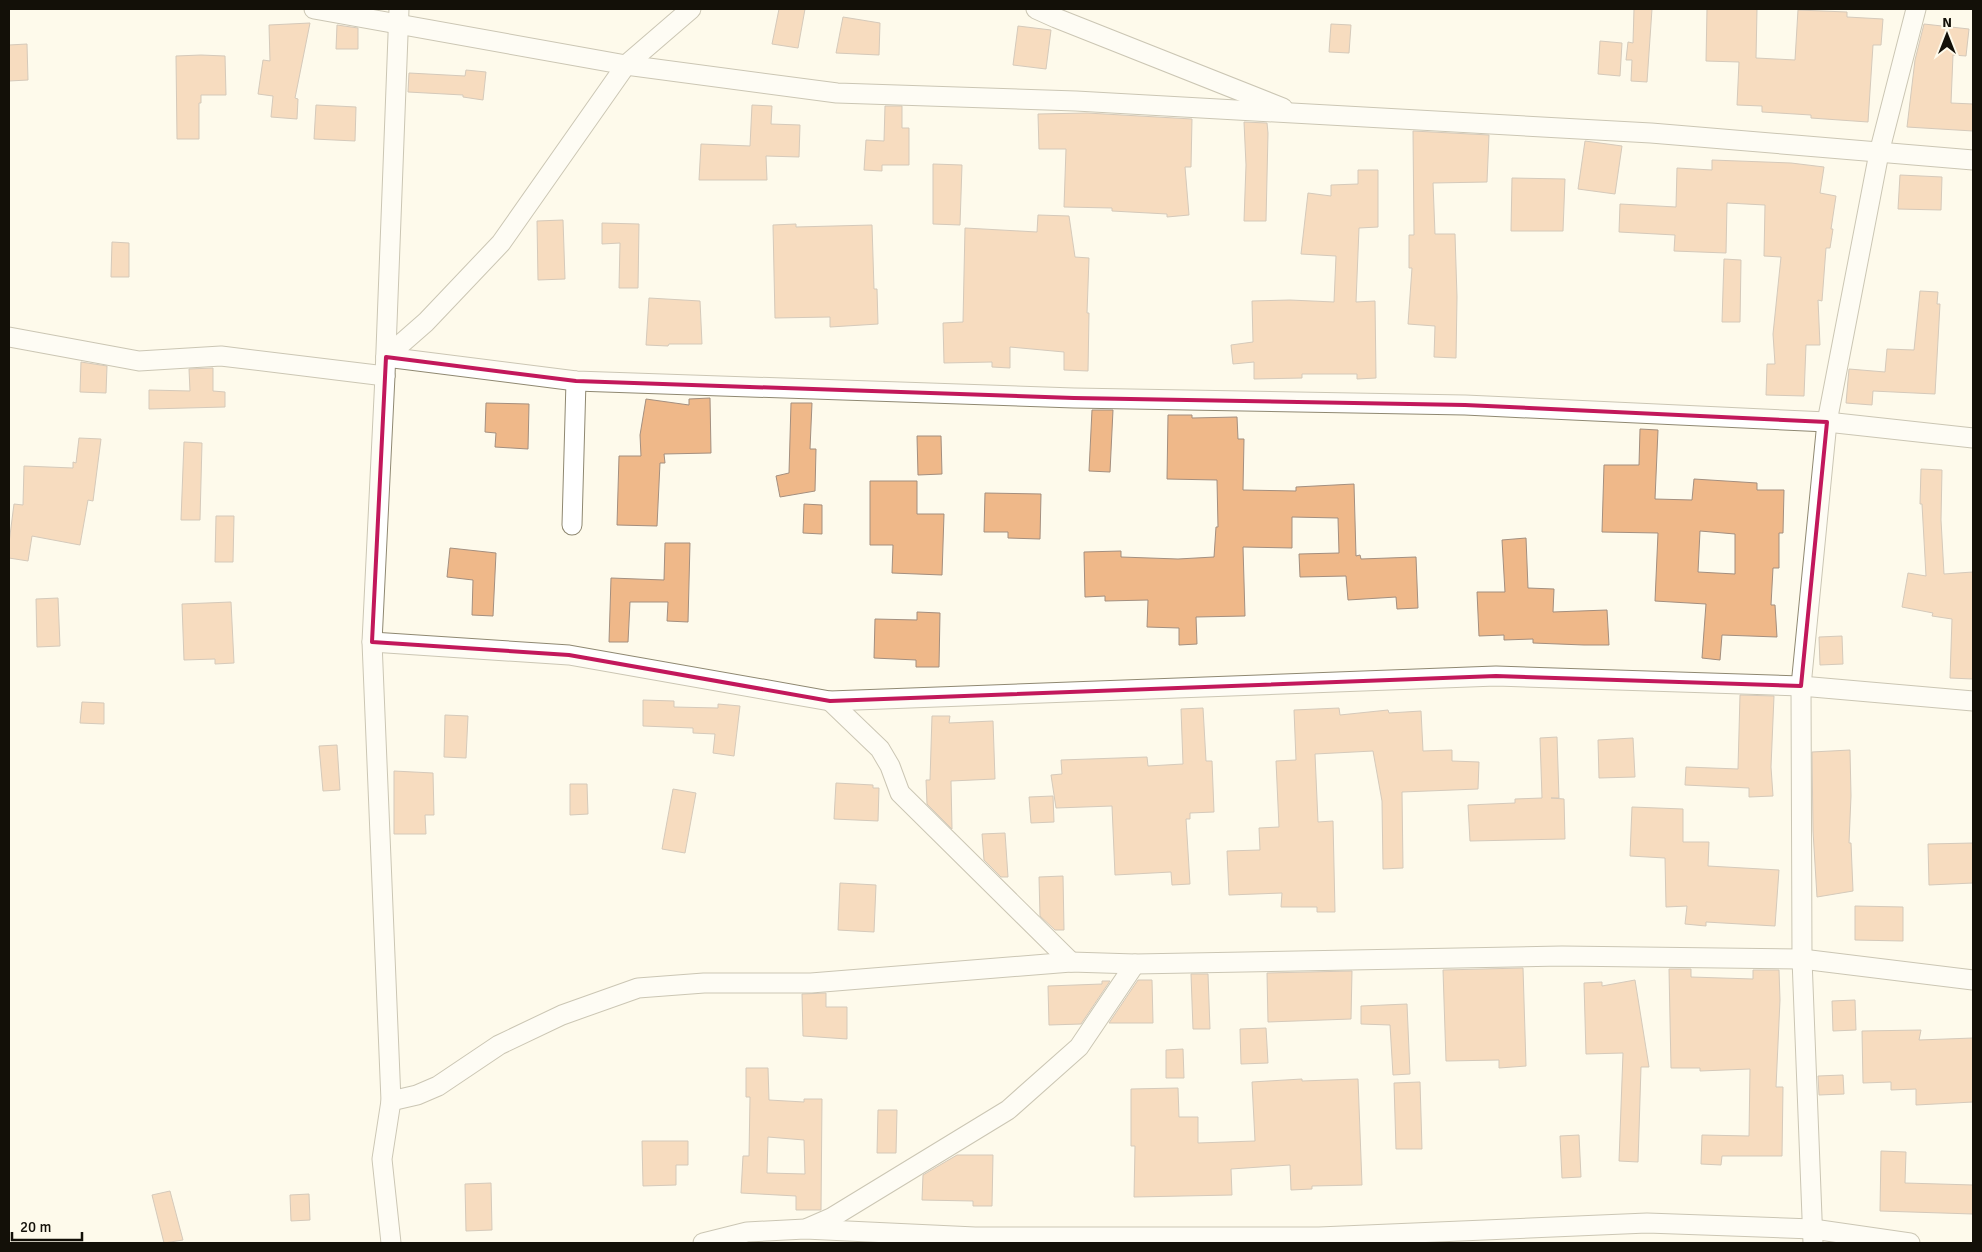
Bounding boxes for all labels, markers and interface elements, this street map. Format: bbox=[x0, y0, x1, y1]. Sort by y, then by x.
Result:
north arrow bbox=[1922, 10, 1972, 60]
text: N bbox=[1942, 14, 1952, 31]
scale bar bbox=[12, 1210, 82, 1242]
text: 20 m bbox=[20, 1218, 51, 1236]

